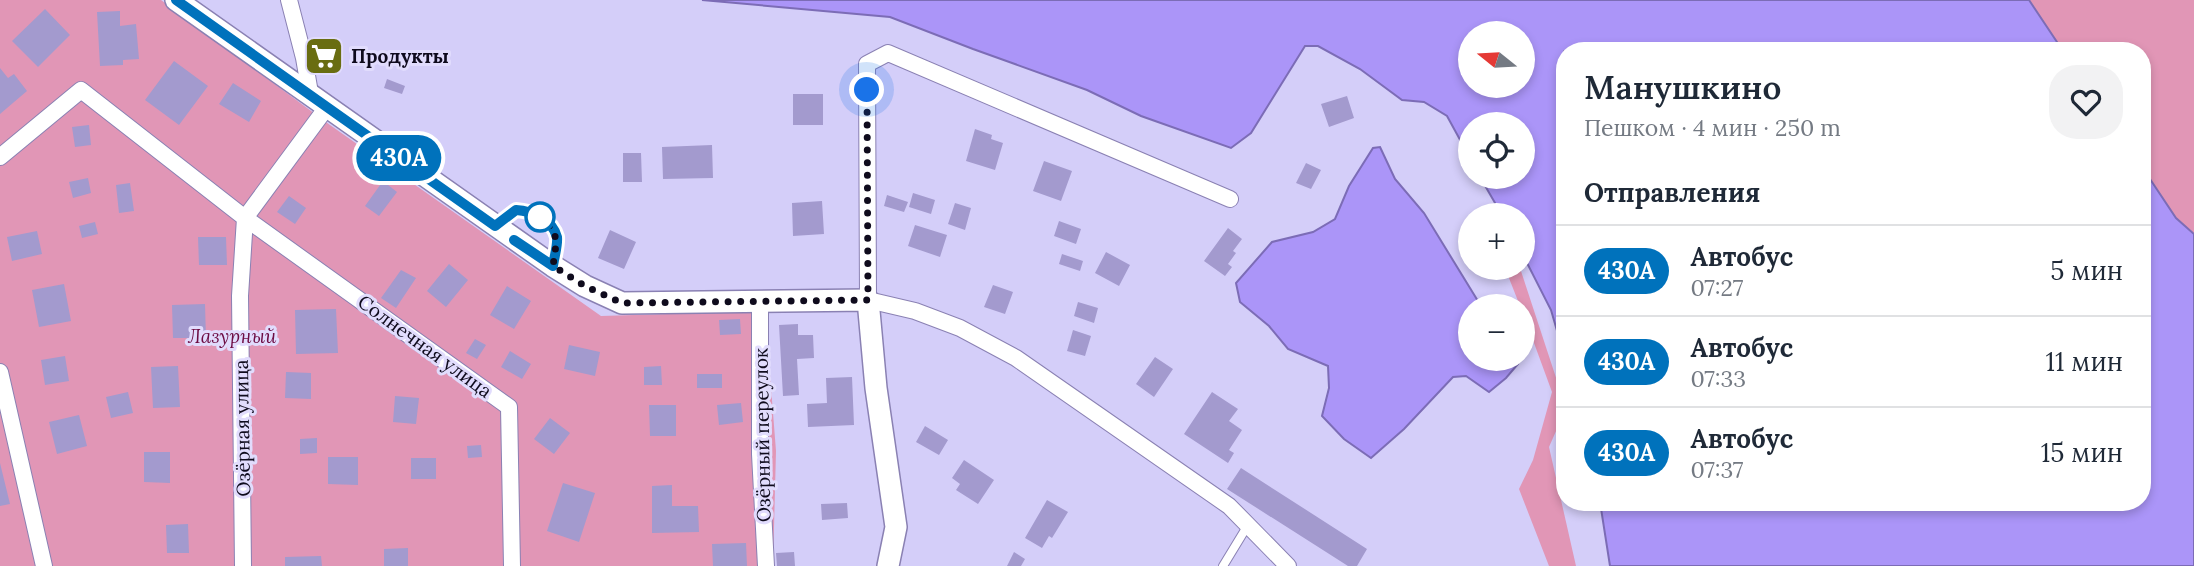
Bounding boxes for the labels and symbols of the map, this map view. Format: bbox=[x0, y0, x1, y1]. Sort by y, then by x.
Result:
north arrow bbox=[1458, 21, 1535, 98]
supermarket icon: Продукты bbox=[303, 35, 345, 77]
place label: Продукты bbox=[351, 44, 449, 68]
your location bbox=[849, 72, 884, 107]
line badge: 430А bbox=[350, 135, 448, 181]
unlabelled marker bbox=[525, 202, 555, 232]
street label: Солнечная улица bbox=[353, 289, 497, 403]
park label: Лазурный bbox=[188, 324, 277, 348]
street label: Озёрный переулок bbox=[748, 347, 776, 522]
street label: Озёрная улица bbox=[229, 359, 255, 497]

